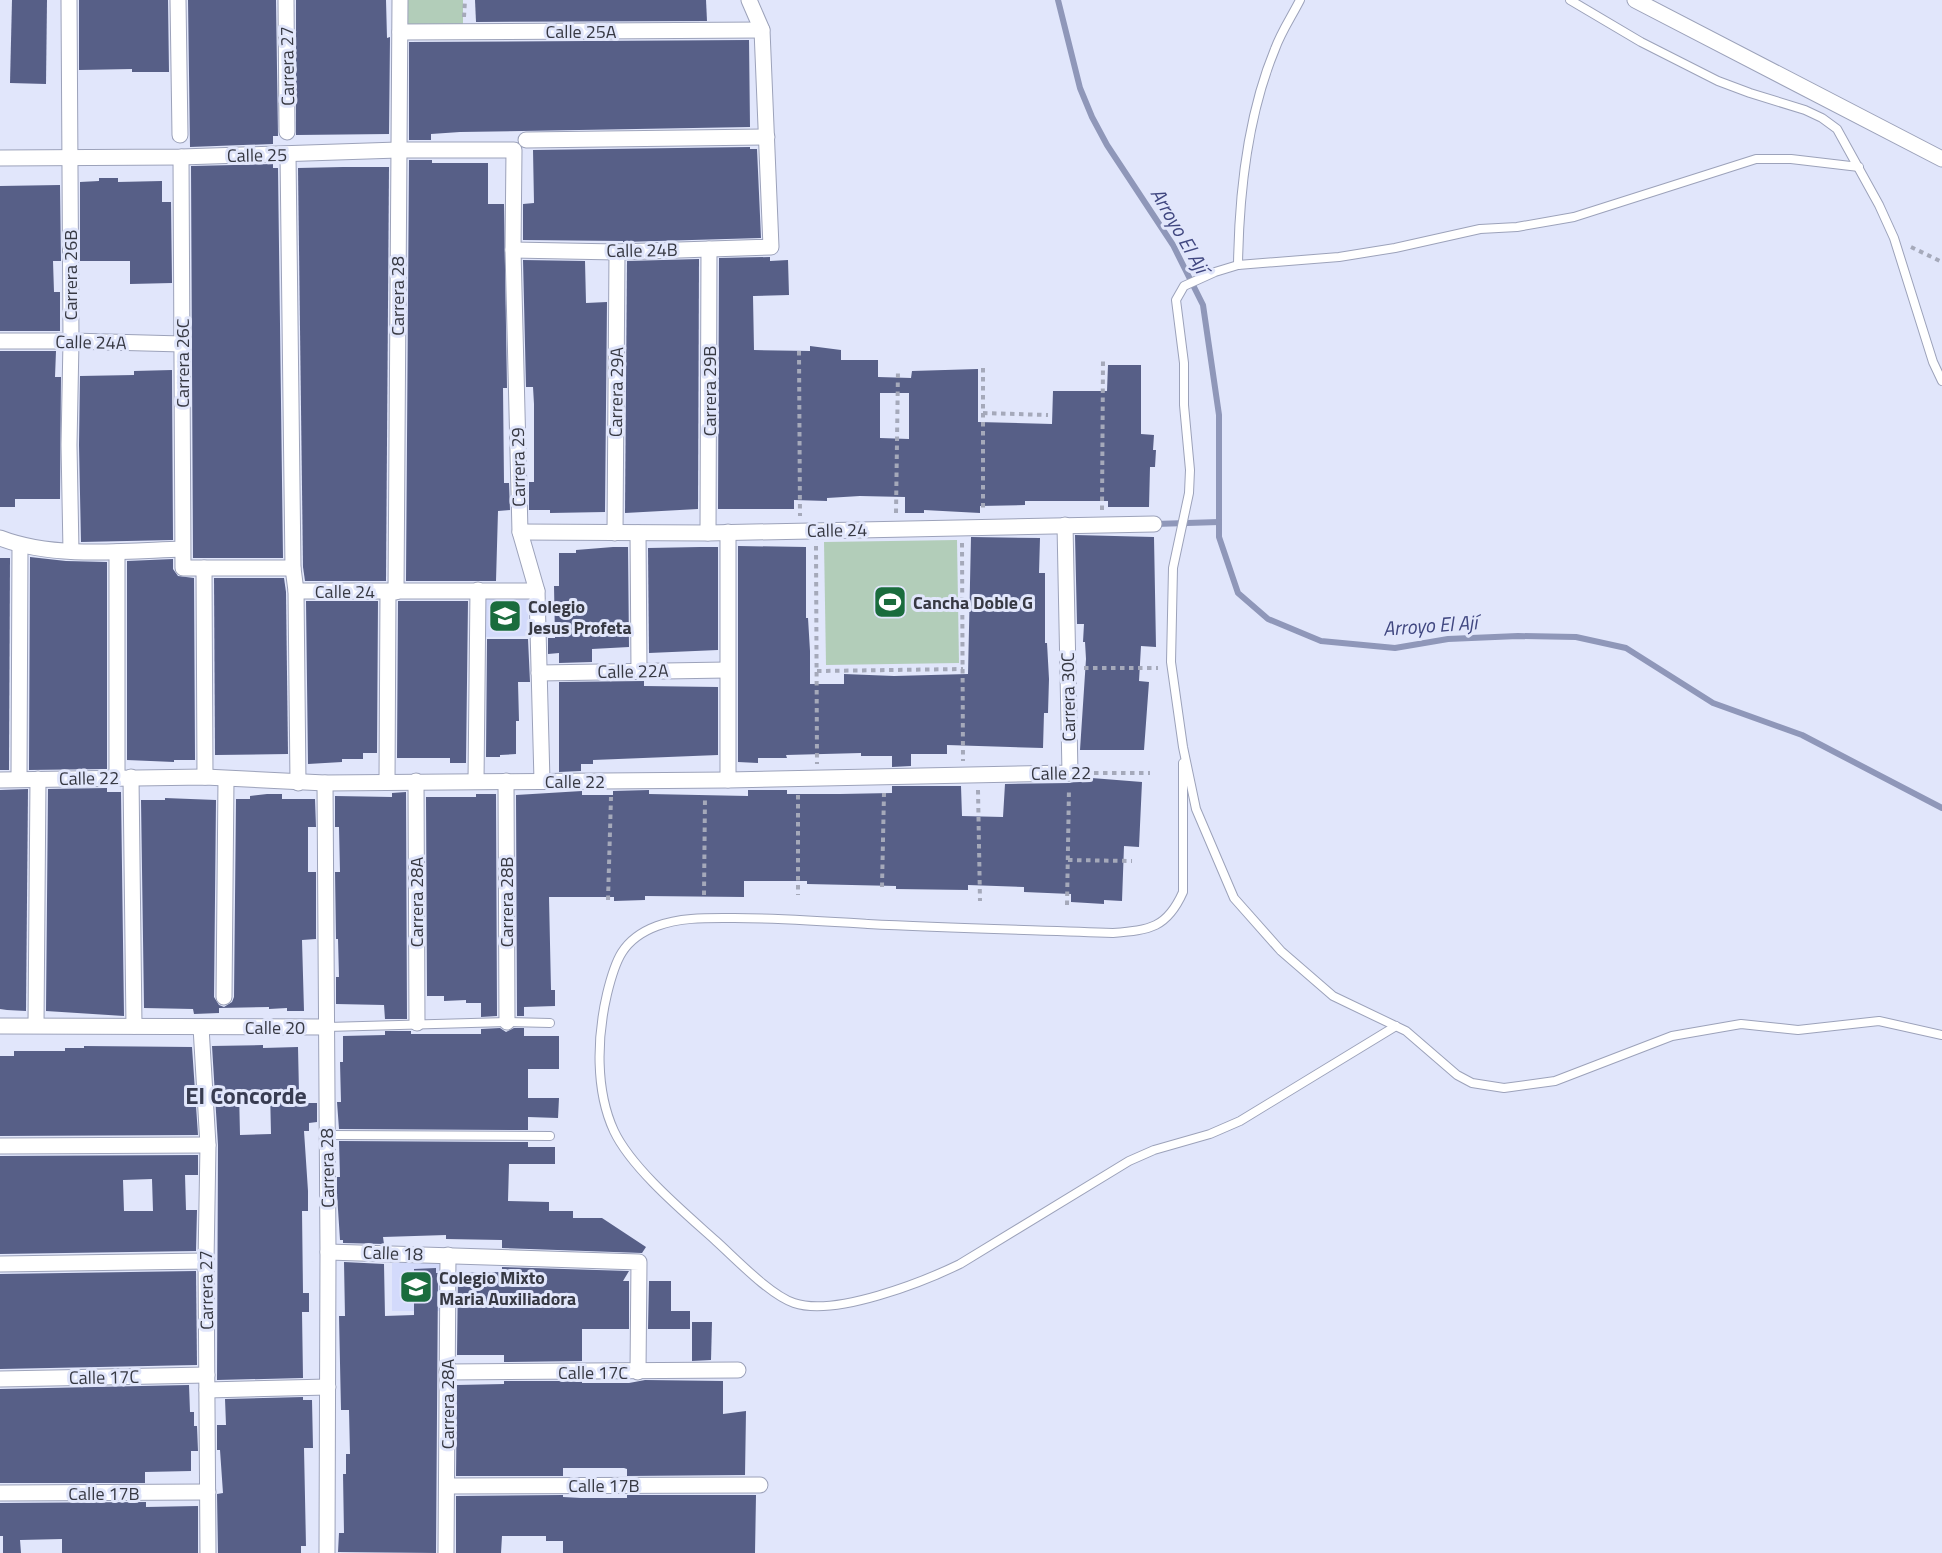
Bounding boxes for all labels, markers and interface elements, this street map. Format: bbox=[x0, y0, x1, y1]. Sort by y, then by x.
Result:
street label: Calle 25A bbox=[545, 18, 617, 45]
street label: Carrera 27 bbox=[273, 26, 301, 106]
street label: Calle 25 bbox=[227, 141, 287, 169]
water label: Arroyo El Ají bbox=[1143, 181, 1219, 283]
street label: Carrera 26B bbox=[57, 230, 84, 320]
street label: Calle 24B bbox=[606, 236, 678, 264]
street label: Carrera 28 bbox=[384, 256, 411, 336]
street label: Carrera 26C bbox=[169, 318, 196, 408]
street label: Calle 24A bbox=[55, 328, 127, 356]
street label: Carrera 29A bbox=[602, 346, 630, 437]
street label: Carrera 29B bbox=[696, 346, 723, 436]
street label: Carrera 29 bbox=[504, 427, 532, 507]
street label: Calle 24 bbox=[807, 516, 867, 544]
street label: Calle 24 bbox=[315, 578, 375, 605]
sports icon: Cancha Doble G bbox=[872, 584, 908, 620]
place label: Cancha Doble G bbox=[913, 589, 1033, 616]
place label: Colegio Jesus Profeta bbox=[528, 593, 632, 641]
school or university icon: Colegio Jesus Profeta bbox=[487, 598, 523, 634]
water label: Arroyo El Ají bbox=[1382, 606, 1483, 644]
street label: Carrera 30C bbox=[1054, 652, 1082, 742]
street label: Calle 22A bbox=[597, 657, 669, 685]
street label: Calle 22 bbox=[1031, 759, 1091, 787]
street label: Calle 22 bbox=[59, 764, 119, 792]
street label: Calle 22 bbox=[545, 768, 605, 795]
street label: Carrera 28A bbox=[403, 857, 430, 947]
street label: Carrera 28B bbox=[493, 857, 520, 947]
street label: Calle 20 bbox=[245, 1014, 305, 1041]
district label: El Concorde bbox=[185, 1077, 307, 1113]
street label: Carrera 28 bbox=[313, 1128, 341, 1208]
street label: Calle 18 bbox=[362, 1238, 424, 1268]
street label: Carrera 27 bbox=[192, 1250, 220, 1330]
place label: Colegio Mixto Maria Auxiliadora bbox=[439, 1264, 576, 1312]
school or university icon: Colegio Mixto Maria Auxiliadora bbox=[398, 1269, 434, 1305]
street label: Carrera 28A bbox=[434, 1359, 461, 1449]
street label: Calle 17C bbox=[558, 1359, 628, 1386]
street label: Calle 17C bbox=[69, 1363, 139, 1391]
street label: Calle 17B bbox=[568, 1472, 640, 1499]
street label: Calle 17B bbox=[68, 1480, 140, 1507]

